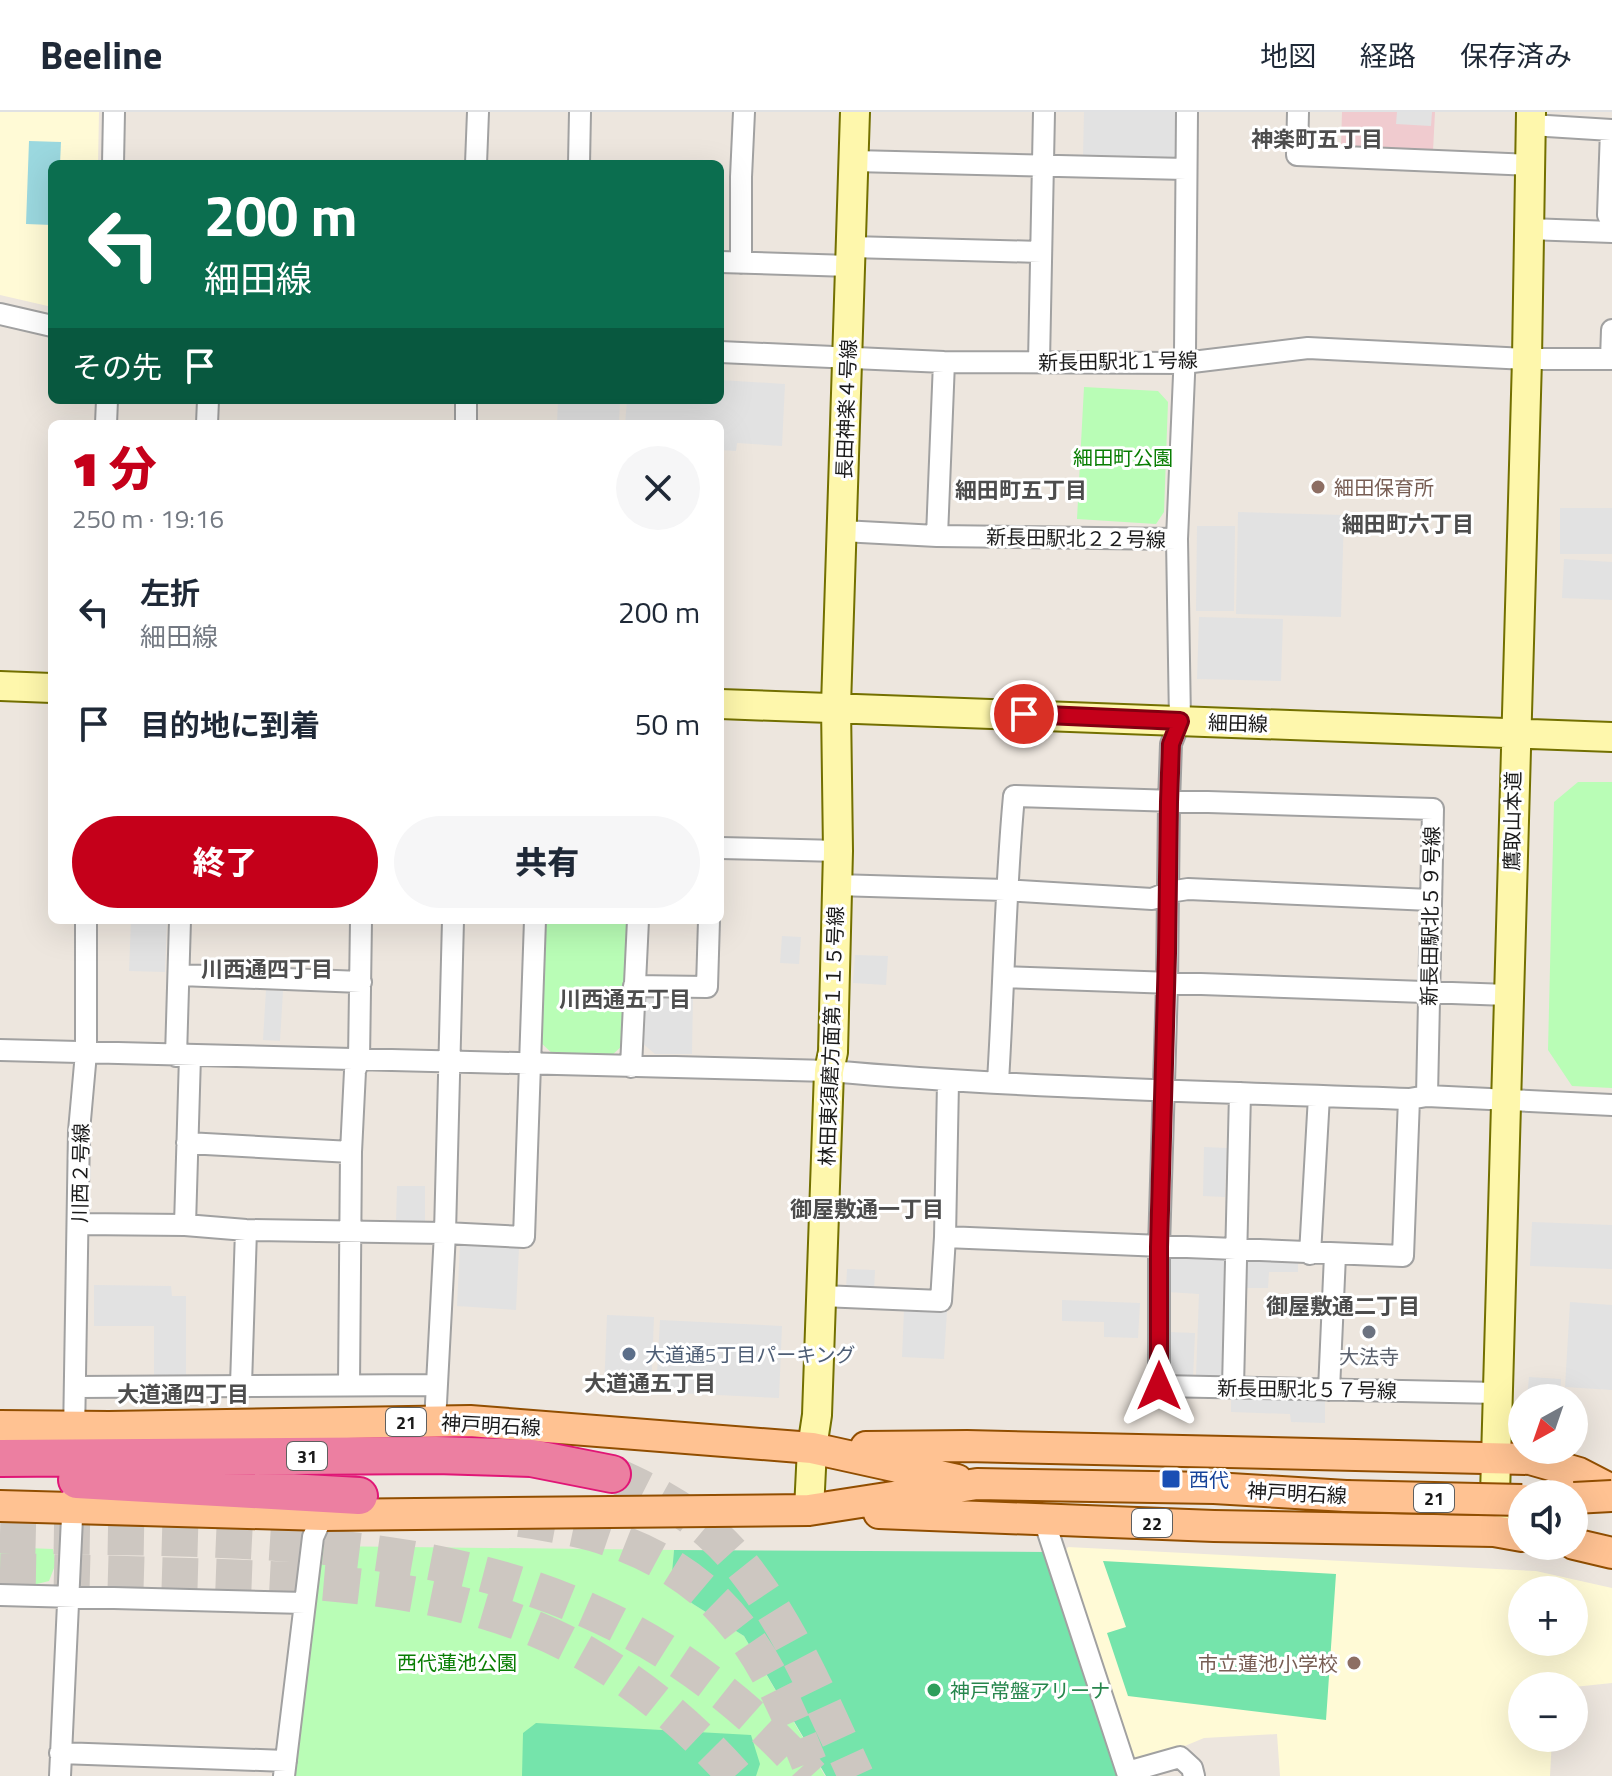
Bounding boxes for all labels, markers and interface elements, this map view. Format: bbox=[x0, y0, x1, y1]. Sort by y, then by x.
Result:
text: Beeline bbox=[40, 26, 162, 84]
text: 地図 bbox=[1260, 34, 1316, 77]
text: 経路 bbox=[1360, 34, 1416, 77]
text: 保存済み bbox=[1460, 34, 1572, 77]
district label: 神楽町五丁目 bbox=[1251, 122, 1383, 156]
text: 200 m bbox=[204, 173, 357, 258]
icon: left bbox=[72, 192, 176, 296]
text: 細田線 bbox=[204, 251, 312, 306]
street label: 長田神楽４号線 bbox=[828, 339, 864, 479]
text: その先 bbox=[72, 344, 162, 390]
icon: arrive bbox=[178, 344, 222, 388]
street label: 新長田駅北１号線 bbox=[1038, 344, 1198, 378]
text: 1 分 bbox=[72, 432, 157, 505]
park label: 細田町公園 bbox=[1073, 442, 1173, 473]
button: close bbox=[616, 446, 700, 530]
place label: 細田保育所 bbox=[1334, 472, 1434, 503]
district label: 細田町五丁目 bbox=[955, 473, 1087, 507]
marker: 細田保育所 bbox=[1309, 478, 1327, 496]
text: 250 m · 19:16 bbox=[72, 499, 224, 538]
district label: 細田町六丁目 bbox=[1342, 507, 1474, 541]
street label: 新長田駅北２２号線 bbox=[986, 521, 1166, 555]
text: 左折 bbox=[140, 570, 200, 616]
text: 200 m bbox=[618, 589, 700, 635]
icon: left bbox=[72, 590, 116, 634]
text: 細田線 bbox=[140, 617, 218, 656]
pin bbox=[990, 680, 1058, 748]
icon: arrive bbox=[1002, 692, 1046, 736]
text: 50 m bbox=[635, 701, 700, 747]
icon: arrive bbox=[72, 702, 116, 746]
text: 目的地に到着 bbox=[140, 702, 320, 748]
street label: 細田線 bbox=[1207, 706, 1269, 740]
street label: 鷹取山本道 bbox=[1496, 771, 1528, 871]
button: 終了 bbox=[72, 816, 378, 908]
button: 共有 bbox=[394, 816, 700, 908]
street label: 新長田駅北５９号線 bbox=[1413, 826, 1447, 1006]
street label: 林田東須磨方面第１１５号線 bbox=[811, 906, 851, 1166]
district label: 川西通四丁目 bbox=[201, 952, 333, 986]
district label: 川西通五丁目 bbox=[559, 982, 691, 1016]
street label: 川西２号線 bbox=[64, 1123, 96, 1223]
district label: 御屋敷通一丁目 bbox=[790, 1192, 944, 1226]
district label: 御屋敷通二丁目 bbox=[1266, 1289, 1420, 1323]
marker: 大法寺 bbox=[1360, 1323, 1378, 1341]
place label: 大道通5丁目パーキング bbox=[645, 1339, 856, 1370]
place label: 大法寺 bbox=[1339, 1341, 1399, 1372]
position arrow bbox=[1117, 1344, 1201, 1428]
marker: 大道通5丁目パーキング bbox=[620, 1345, 638, 1363]
district label: 大道通五丁目 bbox=[584, 1366, 716, 1400]
street label: 新長田駅北５７号線 bbox=[1217, 1372, 1397, 1406]
district label: 大道通四丁目 bbox=[117, 1377, 249, 1411]
north arrow bbox=[1508, 1384, 1588, 1464]
map controls bbox=[1508, 1384, 1588, 1752]
street label: 神戸明石線 bbox=[440, 1407, 542, 1443]
road number: 21 bbox=[386, 1408, 426, 1436]
road number: 31 bbox=[287, 1442, 327, 1470]
place label: 西代 bbox=[1189, 1464, 1229, 1495]
marker: 西代 bbox=[1160, 1468, 1182, 1490]
street label: 神戸明石線 bbox=[1246, 1475, 1348, 1511]
button: sound bbox=[1508, 1480, 1588, 1560]
road number: 21 bbox=[1414, 1484, 1454, 1512]
road number: 22 bbox=[1132, 1509, 1172, 1537]
button: + bbox=[1508, 1576, 1588, 1656]
park label: 西代蓮池公園 bbox=[397, 1647, 517, 1678]
place label: 市立蓮池小学校 bbox=[1198, 1648, 1338, 1679]
marker: 市立蓮池小学校 bbox=[1345, 1654, 1363, 1672]
button: − bbox=[1508, 1672, 1588, 1752]
place label: 神戸常盤アリーナ bbox=[950, 1675, 1110, 1706]
marker: 神戸常盤アリーナ bbox=[925, 1681, 943, 1699]

